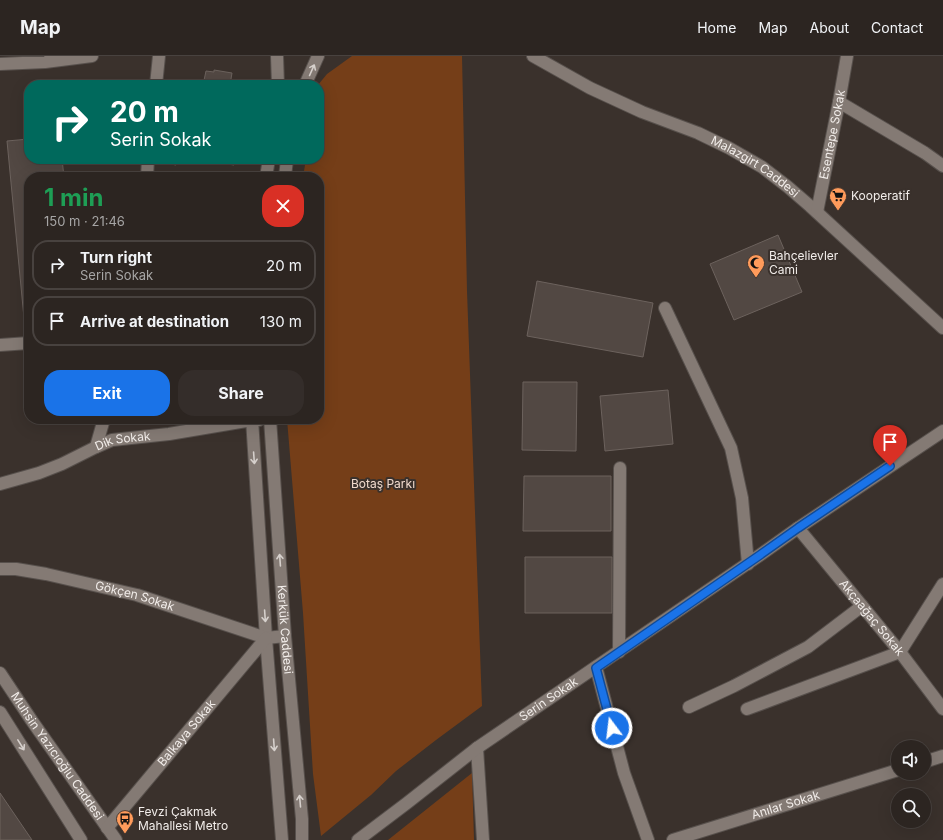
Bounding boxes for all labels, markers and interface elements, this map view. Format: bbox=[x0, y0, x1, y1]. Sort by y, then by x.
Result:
text: Map bbox=[20, 16, 61, 39]
text: Home bbox=[697, 19, 736, 36]
text: Map bbox=[758, 19, 788, 36]
text: About bbox=[810, 19, 849, 36]
text: Contact bbox=[871, 19, 923, 36]
one-way arrow bbox=[308, 65, 316, 77]
street label: Esentepe Sokak bbox=[816, 88, 848, 181]
text: 20 m bbox=[110, 95, 179, 129]
icon: right bbox=[44, 96, 96, 148]
text: Serin Sokak bbox=[110, 129, 211, 150]
street label: Malazgirt Caddesi bbox=[709, 132, 803, 201]
text: 1 min bbox=[44, 183, 103, 212]
button: close bbox=[262, 185, 304, 227]
supermarket icon: Kooperatif bbox=[828, 186, 848, 211]
place label: Kooperatif bbox=[851, 188, 910, 203]
text: 150 m · 21:46 bbox=[44, 213, 125, 229]
text: Turn right bbox=[80, 248, 152, 267]
place label: Bahçelievler Cami bbox=[769, 248, 839, 277]
mosque icon: Bahçelievler Cami bbox=[746, 253, 766, 278]
icon: right bbox=[46, 254, 68, 276]
text: 20 m bbox=[266, 256, 302, 275]
text: Serin Sokak bbox=[80, 267, 153, 283]
icon: arrive bbox=[46, 310, 68, 332]
text: Arrive at destination bbox=[80, 312, 229, 331]
text: 130 m bbox=[260, 312, 302, 331]
button: Exit bbox=[44, 370, 170, 416]
button: Share bbox=[178, 370, 304, 416]
pin bbox=[873, 425, 907, 466]
street label: Dik Sokak bbox=[92, 428, 151, 454]
icon: arrive bbox=[879, 431, 901, 453]
one-way arrow bbox=[251, 451, 258, 464]
park label: Botaş Parkı bbox=[351, 476, 415, 491]
one-way arrow bbox=[276, 554, 283, 567]
street label: Akçaağaç Sokak bbox=[836, 576, 908, 659]
street label: Gökçen Sokak bbox=[94, 578, 177, 614]
street label: Kerkük Caddesi bbox=[274, 584, 297, 675]
one-way arrow bbox=[261, 609, 268, 622]
street label: Serin Sokak bbox=[516, 673, 581, 724]
street label: Muhsin Yazıcıoğlu Caddesi bbox=[8, 689, 108, 823]
street label: Balkaya Sokak bbox=[154, 696, 219, 769]
position arrow bbox=[591, 707, 633, 749]
one-way arrow bbox=[271, 738, 278, 751]
one-way arrow bbox=[17, 739, 25, 750]
map controls bbox=[891, 740, 931, 828]
button: sound bbox=[891, 740, 931, 780]
street label: Anılar Sokak bbox=[750, 787, 822, 822]
button: search bbox=[891, 788, 931, 828]
one-way arrow bbox=[297, 795, 304, 808]
place label: Fevzi Çakmak Mahallesi Metro bbox=[138, 804, 228, 833]
bus stop icon: Fevzi Çakmak Mahallesi Metro bbox=[115, 809, 135, 834]

